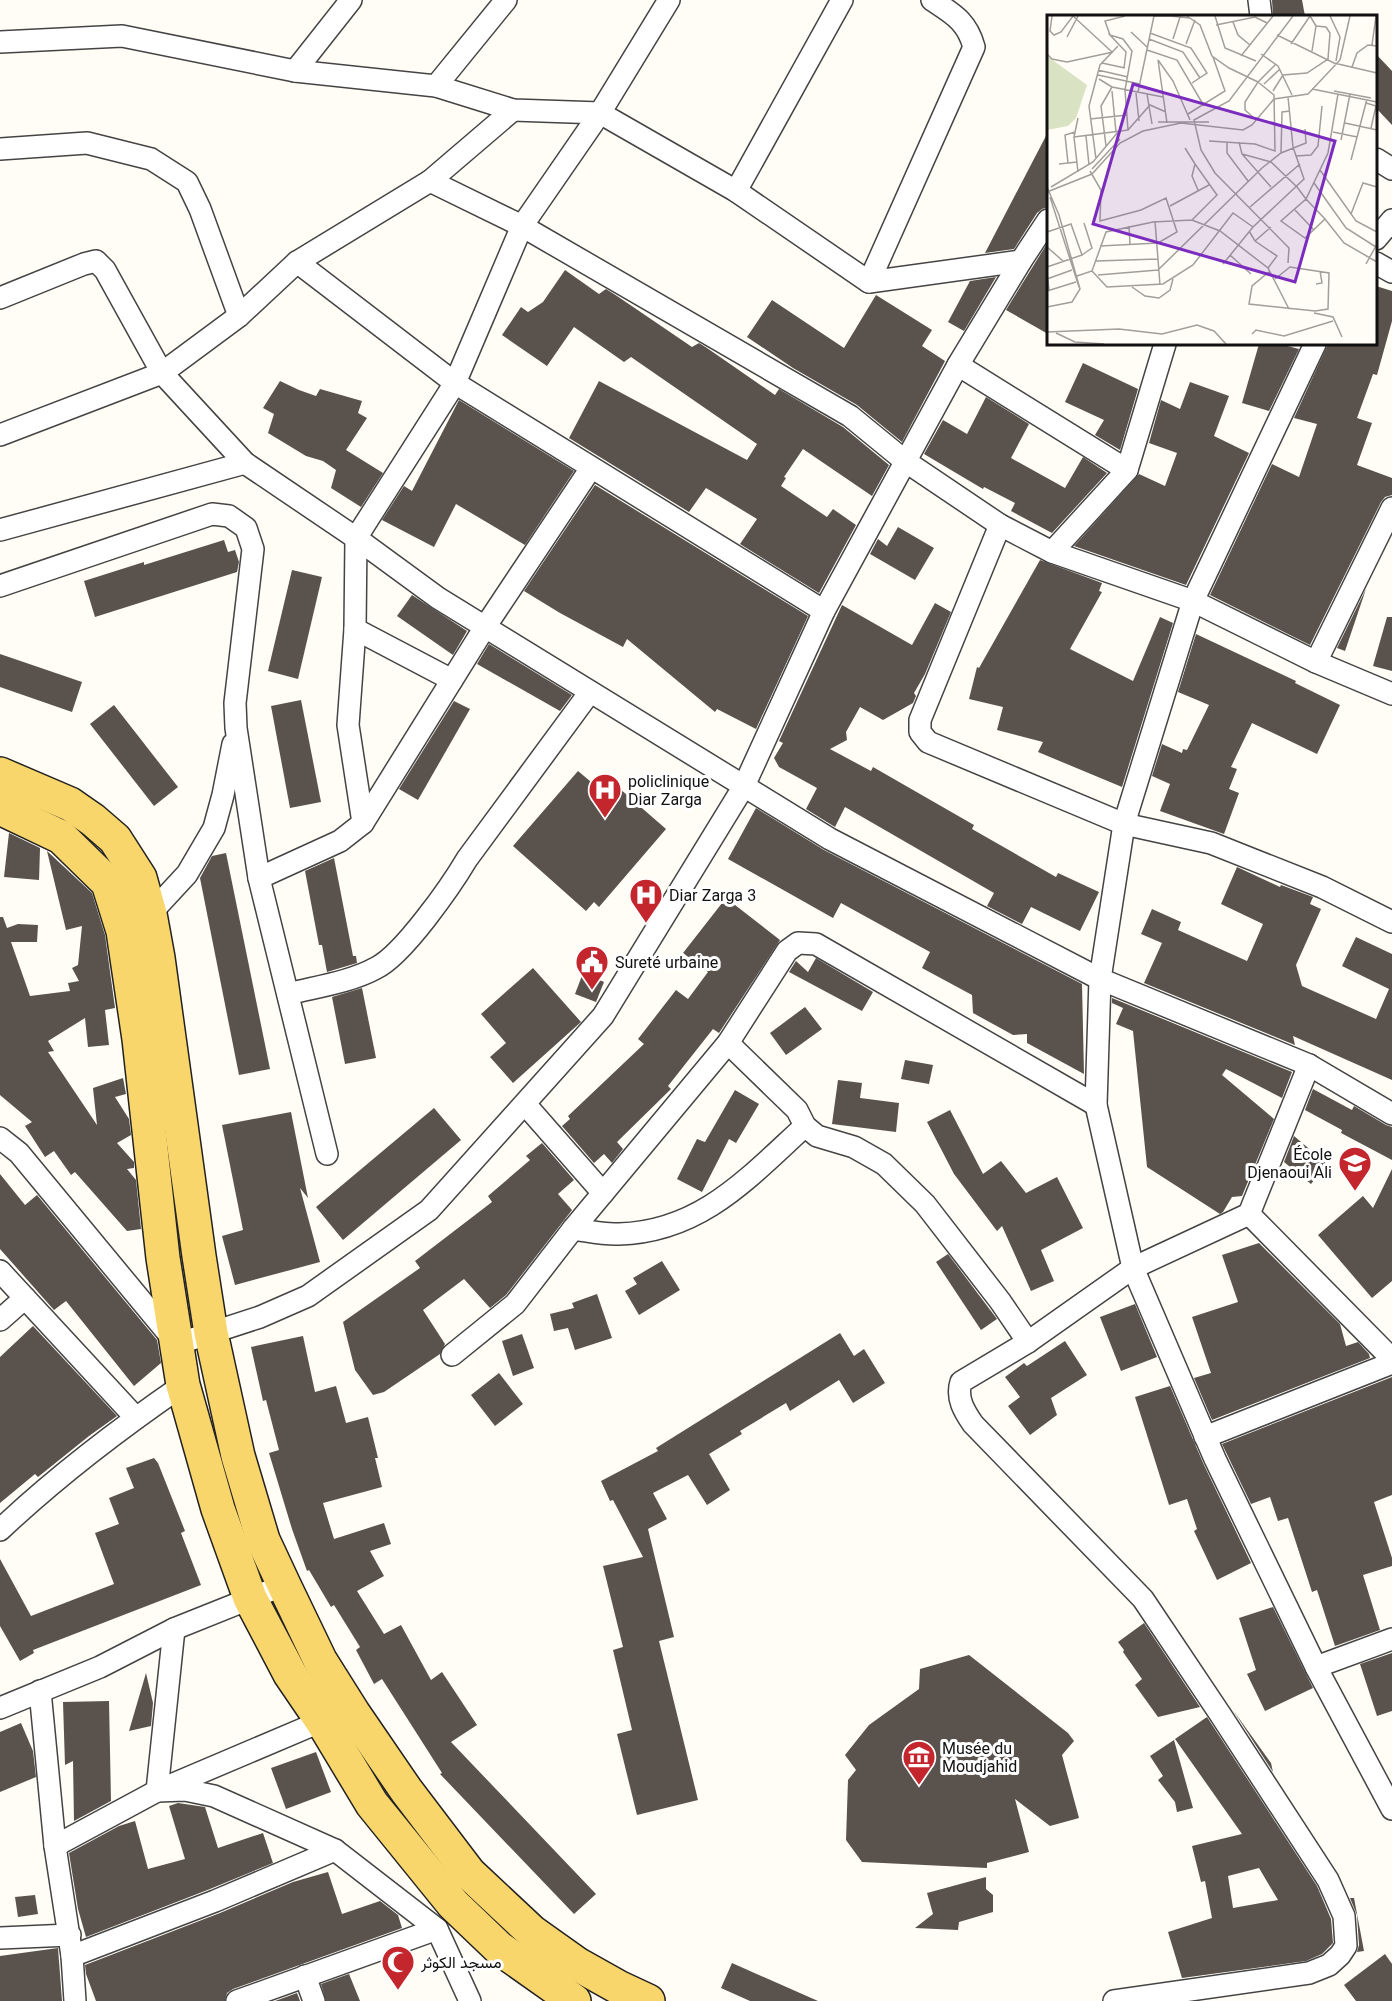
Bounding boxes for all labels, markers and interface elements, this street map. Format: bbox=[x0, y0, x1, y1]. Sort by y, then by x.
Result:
inset map bbox=[1047, 15, 1377, 345]
place label: policlinique Diar Zarga bbox=[628, 771, 709, 814]
hospital icon: policlinique Diar Zarga bbox=[587, 772, 623, 819]
hospital icon: Diar Zarga 3 bbox=[628, 877, 664, 924]
place label: Diar Zarga 3 bbox=[669, 885, 756, 910]
public building icon: Sureté urbaine bbox=[574, 944, 610, 991]
place label: Sureté urbaine bbox=[615, 952, 718, 977]
place label: École Djenaoui Ali bbox=[1247, 1144, 1332, 1187]
school or university icon: École Djenaoui Ali bbox=[1337, 1145, 1373, 1192]
place label: Musée du Moudjahid bbox=[942, 1738, 1017, 1781]
museum icon: Musée du Moudjahid bbox=[901, 1739, 937, 1786]
mosque icon: مسجد الكوثر bbox=[380, 1944, 416, 1991]
place label: مسجد الكوثر bbox=[420, 1952, 501, 1977]

